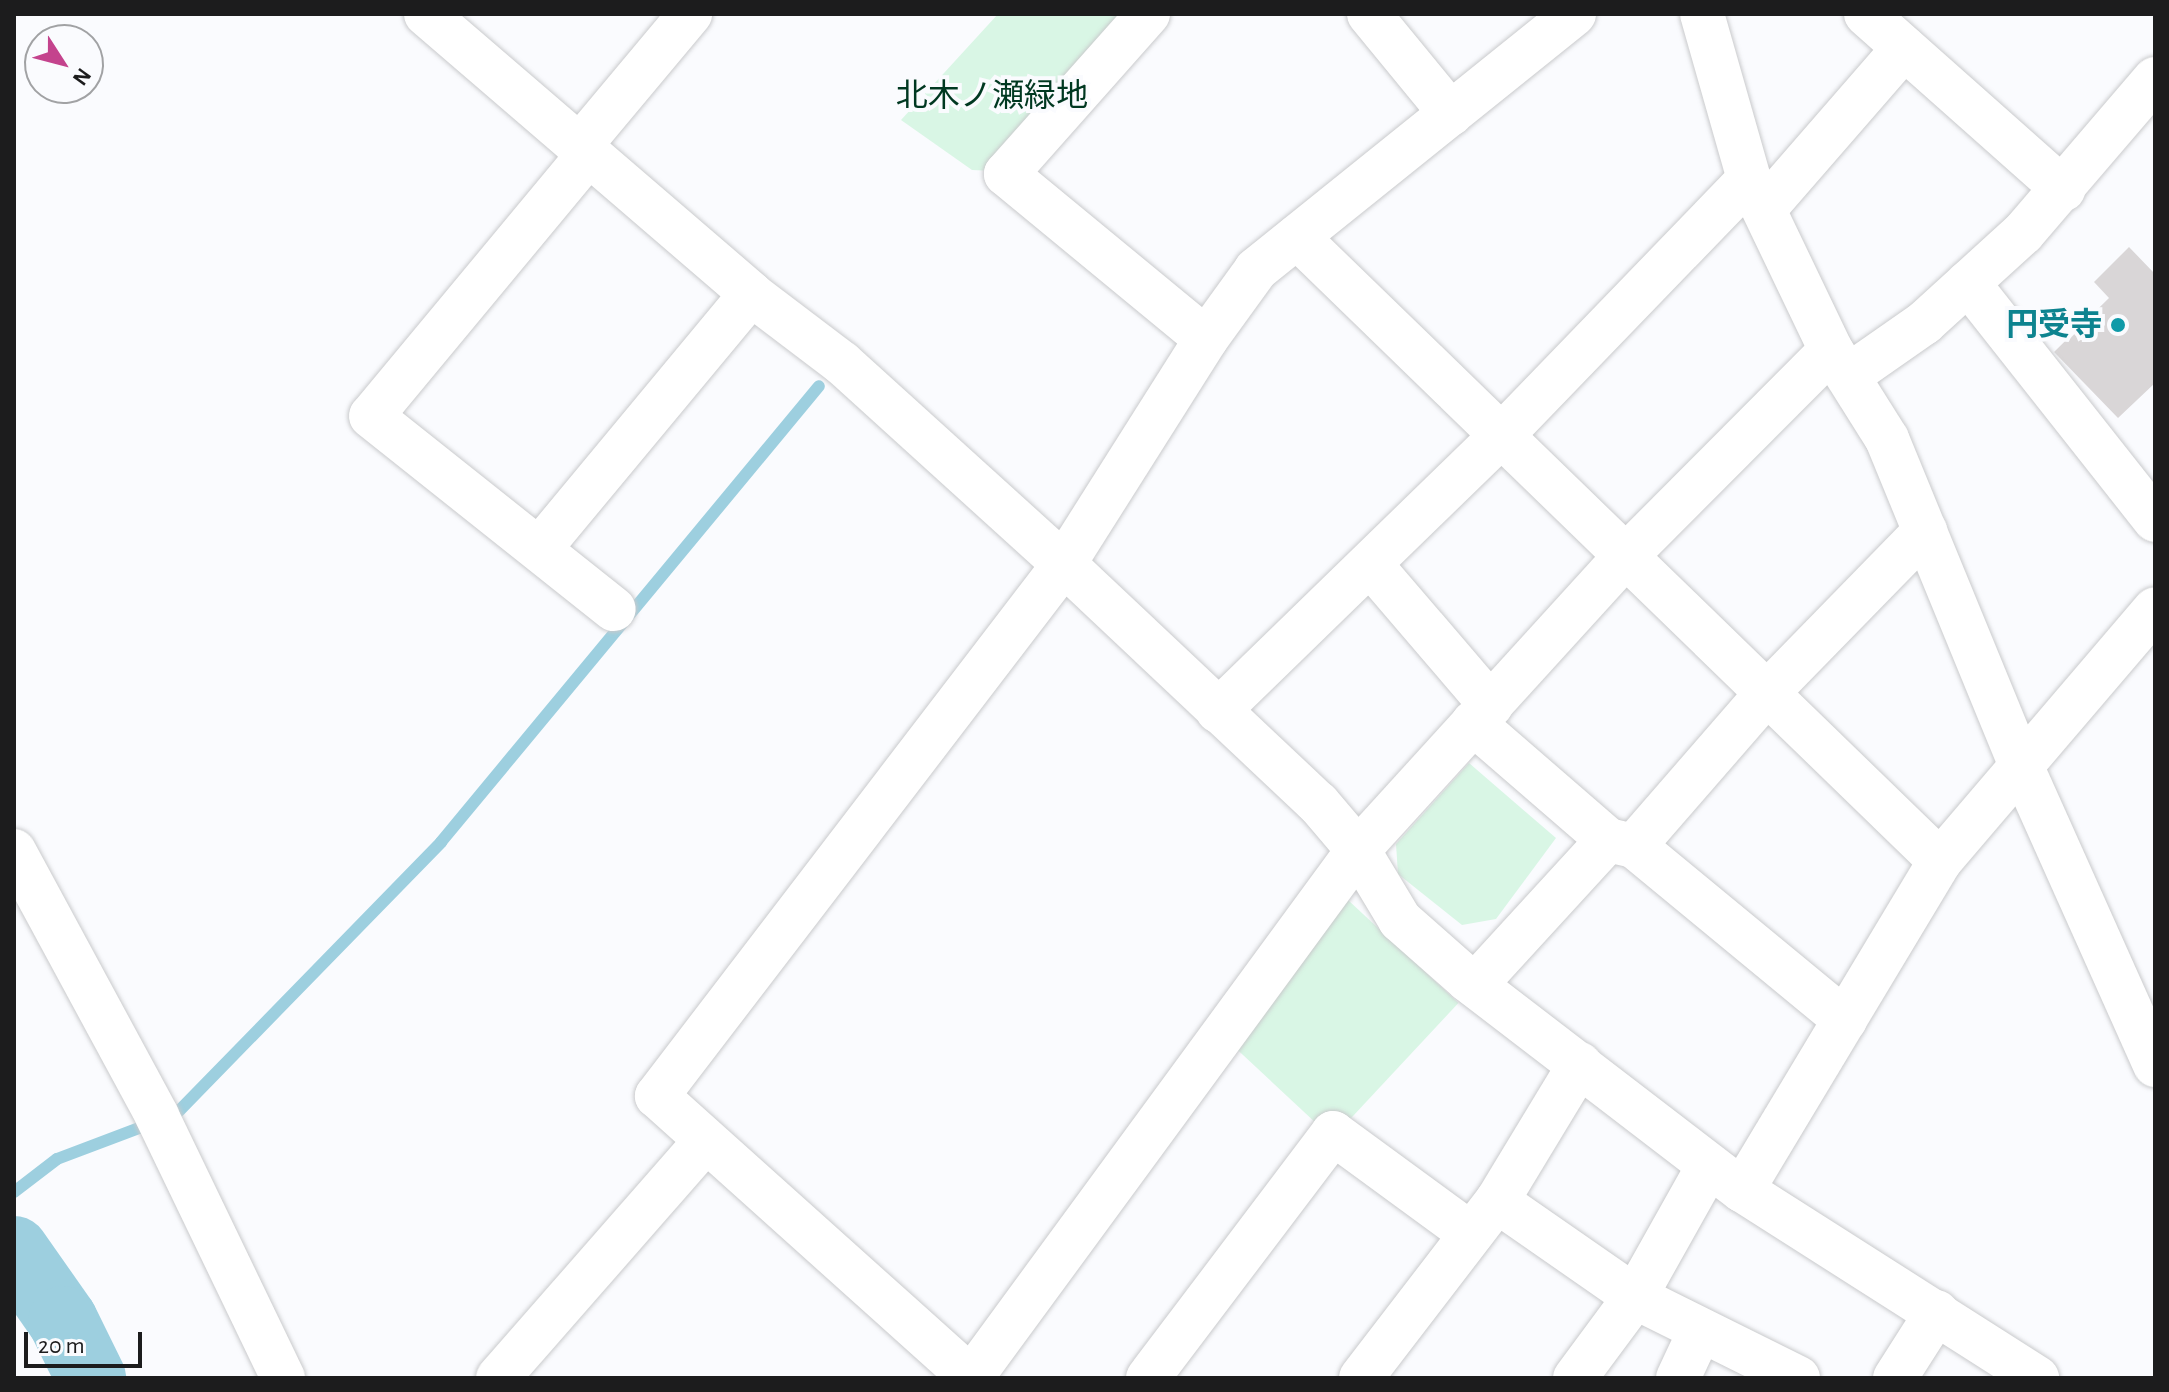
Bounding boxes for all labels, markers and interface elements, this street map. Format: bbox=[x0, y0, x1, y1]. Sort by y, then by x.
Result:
north arrow bbox=[24, 24, 104, 104]
text: N bbox=[68, 64, 95, 90]
park label: 北木ノ瀬緑地 bbox=[896, 77, 1088, 115]
place label: 円受寺 bbox=[2006, 306, 2102, 344]
marker: 円受寺 bbox=[2109, 316, 2127, 334]
scale bar bbox=[28, 1316, 146, 1366]
text: 20 m bbox=[38, 1334, 85, 1358]

